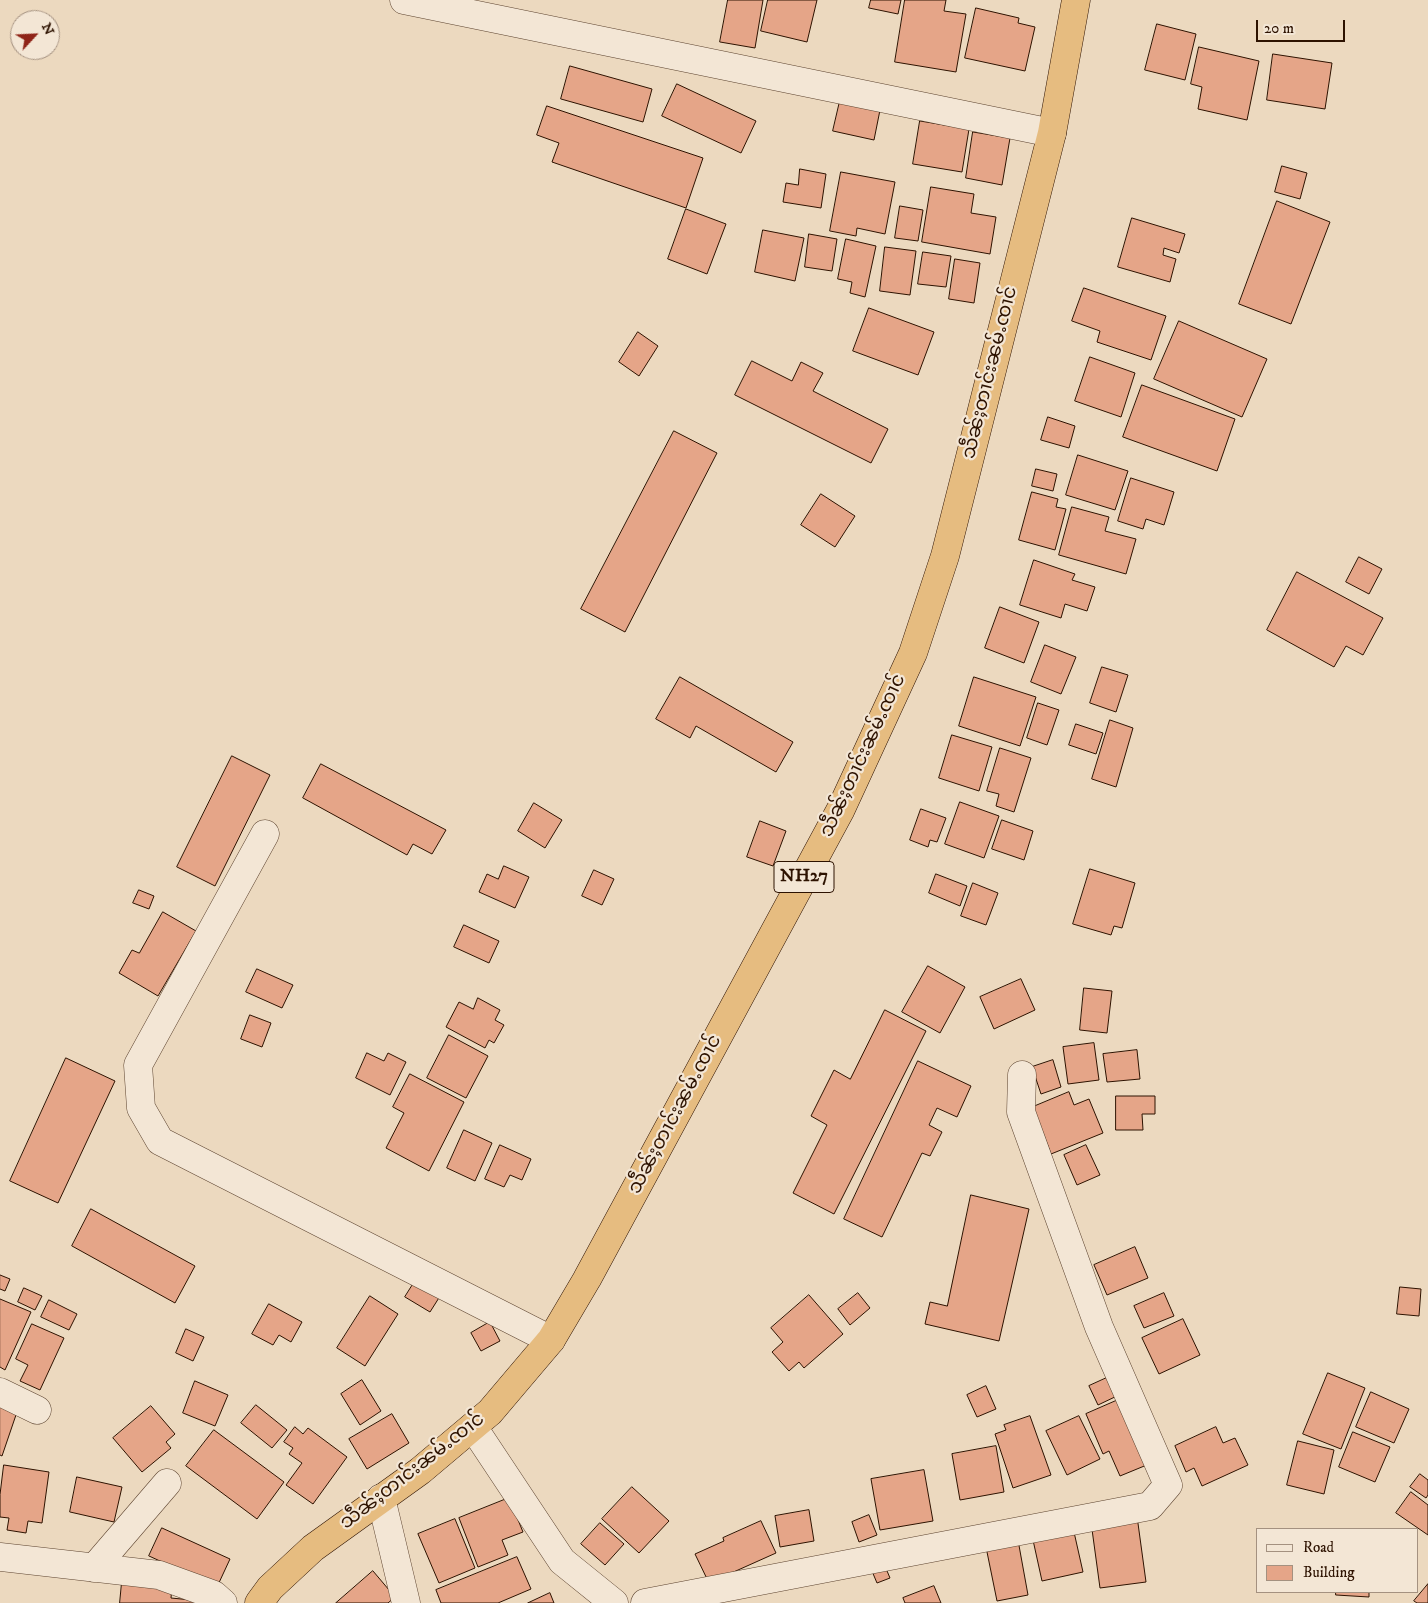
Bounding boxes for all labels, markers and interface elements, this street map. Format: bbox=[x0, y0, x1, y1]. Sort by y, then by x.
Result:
north arrow bbox=[10, 10, 60, 60]
scale bar bbox=[1258, 10, 1347, 42]
text: 20 m bbox=[1264, 19, 1294, 38]
text: N bbox=[37, 20, 58, 38]
street label: သဵၼ်ႈတၢင်းၼမ်ႉၸၢင် bbox=[959, 284, 1023, 462]
street label: သဵၼ်ႈတၢင်းၼမ်ႉၸၢင် bbox=[816, 671, 912, 841]
road number: NH27 bbox=[774, 862, 834, 892]
street label: သဵၼ်ႈတၢင်းၼမ်ႉၸၢင် bbox=[624, 1031, 728, 1199]
street label: သဵၼ်ႈတၢင်းၼမ်ႉၸၢင် bbox=[336, 1409, 490, 1535]
legend bbox=[1256, 1528, 1418, 1593]
text: Road bbox=[1303, 1538, 1334, 1557]
text: Building bbox=[1303, 1563, 1355, 1582]

